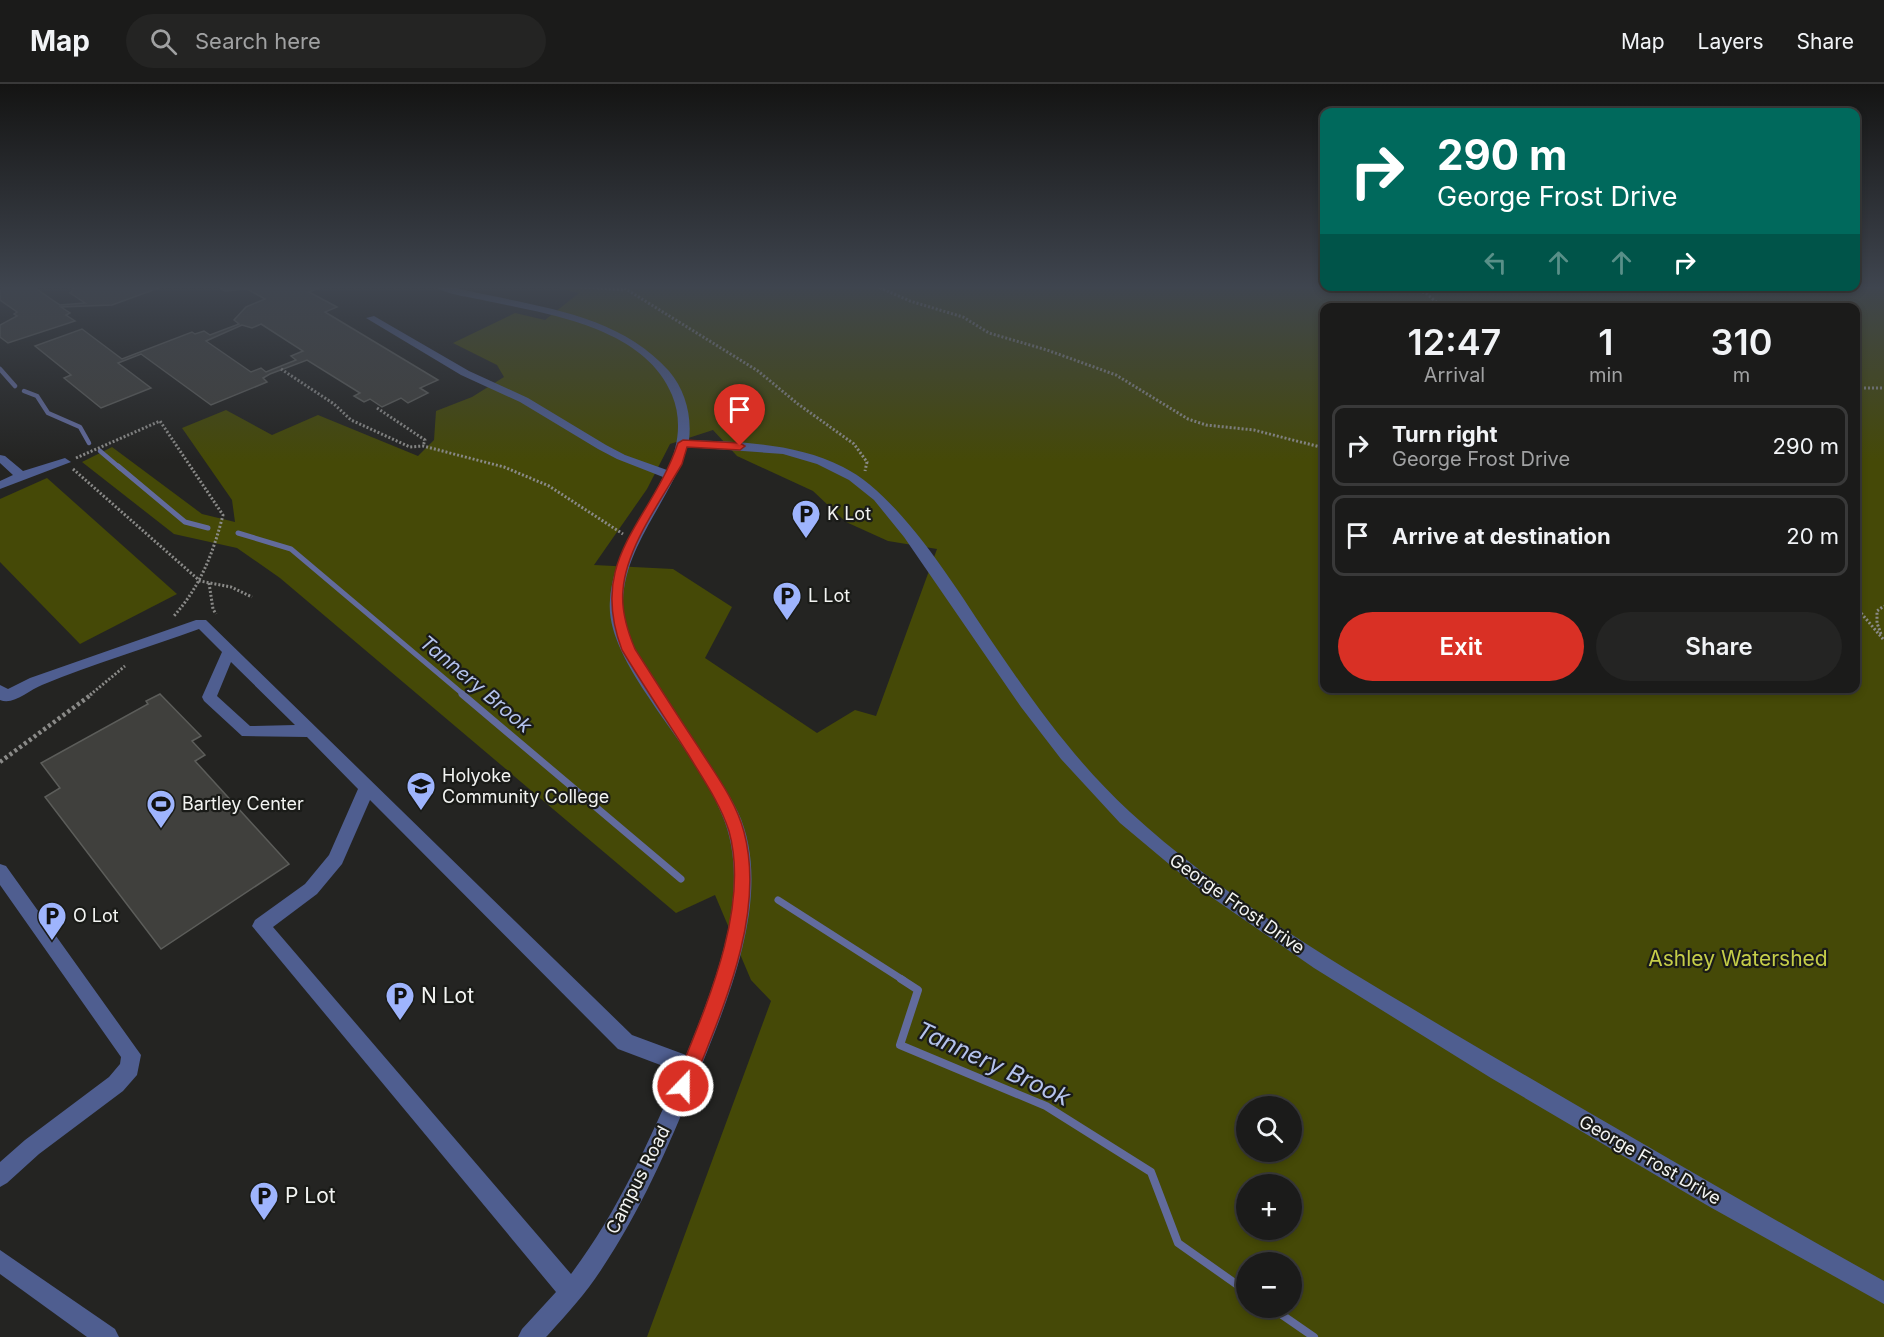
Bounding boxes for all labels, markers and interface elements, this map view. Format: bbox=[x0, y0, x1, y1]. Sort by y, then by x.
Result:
search box bbox=[126, 14, 546, 68]
text: Map bbox=[30, 24, 90, 58]
icon: search bbox=[147, 25, 180, 58]
text: Search here bbox=[195, 28, 321, 54]
text: Map bbox=[1621, 29, 1665, 54]
text: Layers bbox=[1698, 29, 1764, 54]
text: Share bbox=[1797, 29, 1854, 54]
text: 290 m bbox=[1437, 129, 1567, 180]
icon: right bbox=[1338, 132, 1416, 210]
text: George Frost Drive bbox=[1437, 180, 1677, 213]
icon: left bbox=[1479, 246, 1512, 279]
icon: ahead bbox=[1542, 246, 1575, 279]
icon: ahead bbox=[1605, 246, 1638, 279]
icon: right bbox=[1668, 246, 1701, 279]
text: 12:47 bbox=[1408, 320, 1501, 364]
text: 1 bbox=[1598, 320, 1614, 364]
text: 310 bbox=[1711, 320, 1772, 364]
text: Arrival bbox=[1424, 363, 1485, 387]
text: min bbox=[1589, 363, 1623, 387]
text: m bbox=[1733, 363, 1750, 387]
pin bbox=[714, 384, 765, 446]
icon: arrive bbox=[723, 393, 756, 426]
text: Turn right bbox=[1392, 421, 1498, 447]
icon: right bbox=[1341, 429, 1374, 462]
text: 290 m bbox=[1773, 433, 1839, 459]
text: George Frost Drive bbox=[1392, 447, 1570, 471]
parking icon: K Lot bbox=[790, 498, 822, 540]
place label: K Lot bbox=[827, 503, 871, 524]
icon: arrive bbox=[1341, 519, 1374, 552]
text: Arrive at destination bbox=[1392, 523, 1611, 549]
text: 20 m bbox=[1786, 523, 1839, 549]
parking icon: L Lot bbox=[771, 580, 803, 622]
place label: L Lot bbox=[808, 585, 850, 606]
button: Exit bbox=[1338, 612, 1584, 681]
button: Share bbox=[1596, 612, 1842, 681]
water label: Tannery Brook bbox=[415, 630, 538, 738]
place label: Holyoke Community College bbox=[442, 765, 609, 807]
school or university icon: Holyoke Community College bbox=[405, 770, 437, 812]
sports icon: Bartley Center bbox=[145, 788, 177, 830]
place label: Bartley Center bbox=[182, 793, 304, 814]
street label: George Frost Drive bbox=[1166, 849, 1309, 958]
parking icon: O Lot bbox=[36, 900, 68, 942]
place label: O Lot bbox=[73, 905, 119, 926]
park label: Ashley Watershed bbox=[1648, 946, 1828, 971]
parking icon: N Lot bbox=[384, 980, 416, 1022]
place label: N Lot bbox=[421, 983, 474, 1008]
water label: Tannery Brook bbox=[912, 1015, 1076, 1112]
position arrow bbox=[651, 1054, 715, 1118]
map controls bbox=[1236, 1096, 1302, 1318]
button: search bbox=[1236, 1096, 1302, 1162]
street label: George Frost Drive bbox=[1576, 1110, 1725, 1209]
street label: Campus Road bbox=[601, 1122, 674, 1237]
button: + bbox=[1236, 1174, 1302, 1240]
parking icon: P Lot bbox=[248, 1180, 280, 1222]
place label: P Lot bbox=[285, 1183, 336, 1208]
button: − bbox=[1236, 1252, 1302, 1318]

